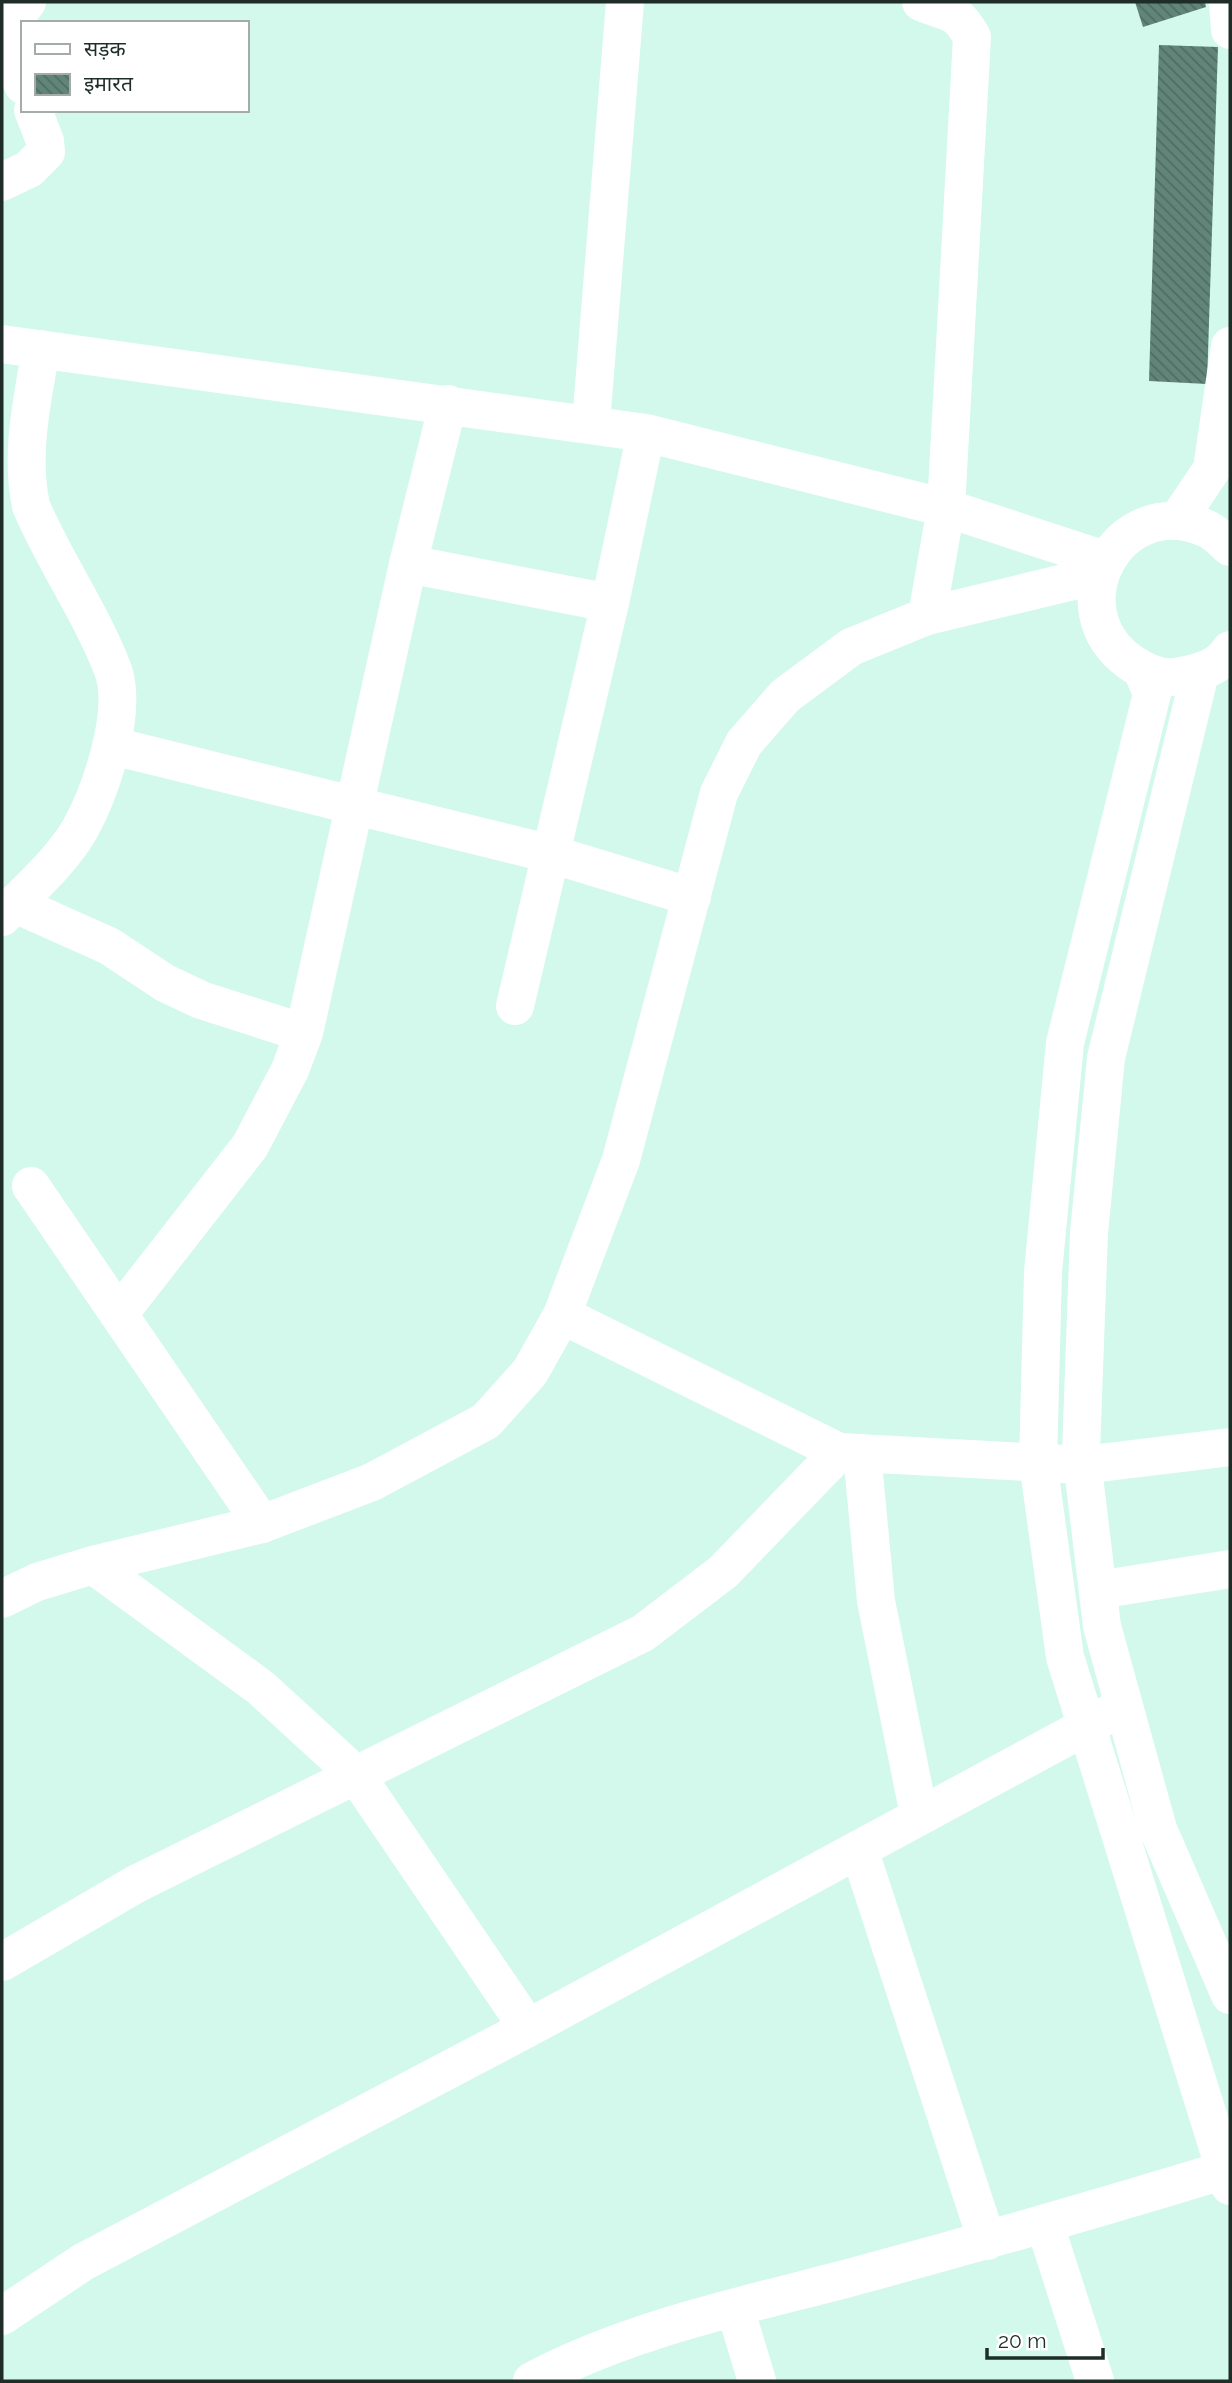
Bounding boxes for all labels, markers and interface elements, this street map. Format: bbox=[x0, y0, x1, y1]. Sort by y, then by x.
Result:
legend bbox=[21, 21, 248, 112]
text: सड़क bbox=[84, 36, 126, 61]
text: इमारत bbox=[84, 71, 134, 96]
scale bar bbox=[987, 2316, 1102, 2360]
text: 20 m bbox=[998, 2328, 1046, 2353]

